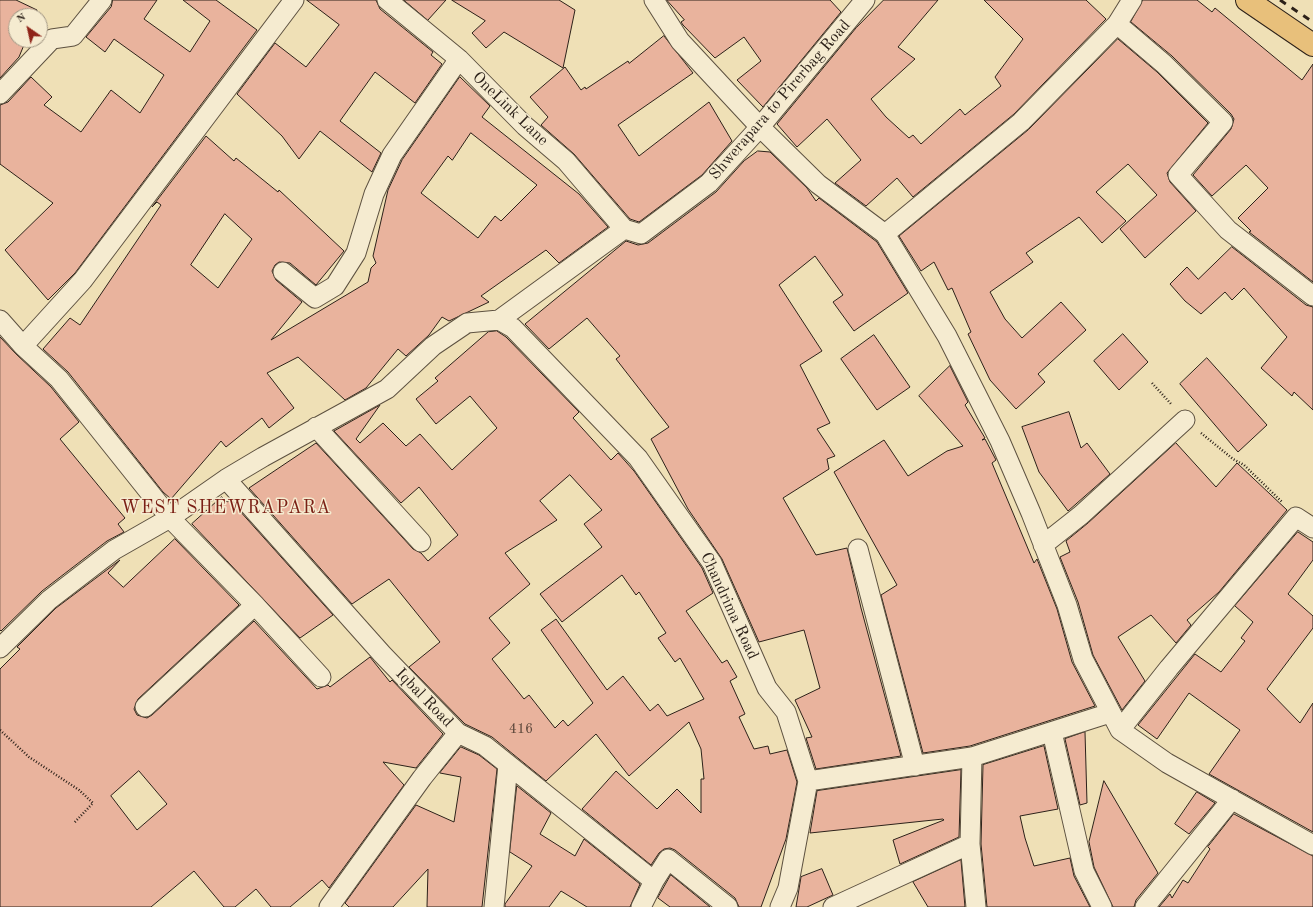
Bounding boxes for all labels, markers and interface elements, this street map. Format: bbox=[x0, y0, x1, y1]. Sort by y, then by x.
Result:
north arrow bbox=[8, 8, 48, 48]
text: N bbox=[15, 12, 28, 25]
street label: Shwerapara to Pirerbag Road bbox=[705, 16, 855, 184]
street label: OneLink Lane bbox=[468, 68, 552, 150]
district label: WEST SHEWRAPARA bbox=[121, 497, 331, 519]
street label: Chandrima Road bbox=[696, 549, 762, 663]
street label: Iqbal Road bbox=[391, 664, 457, 732]
house number: 416 bbox=[509, 721, 533, 737]

